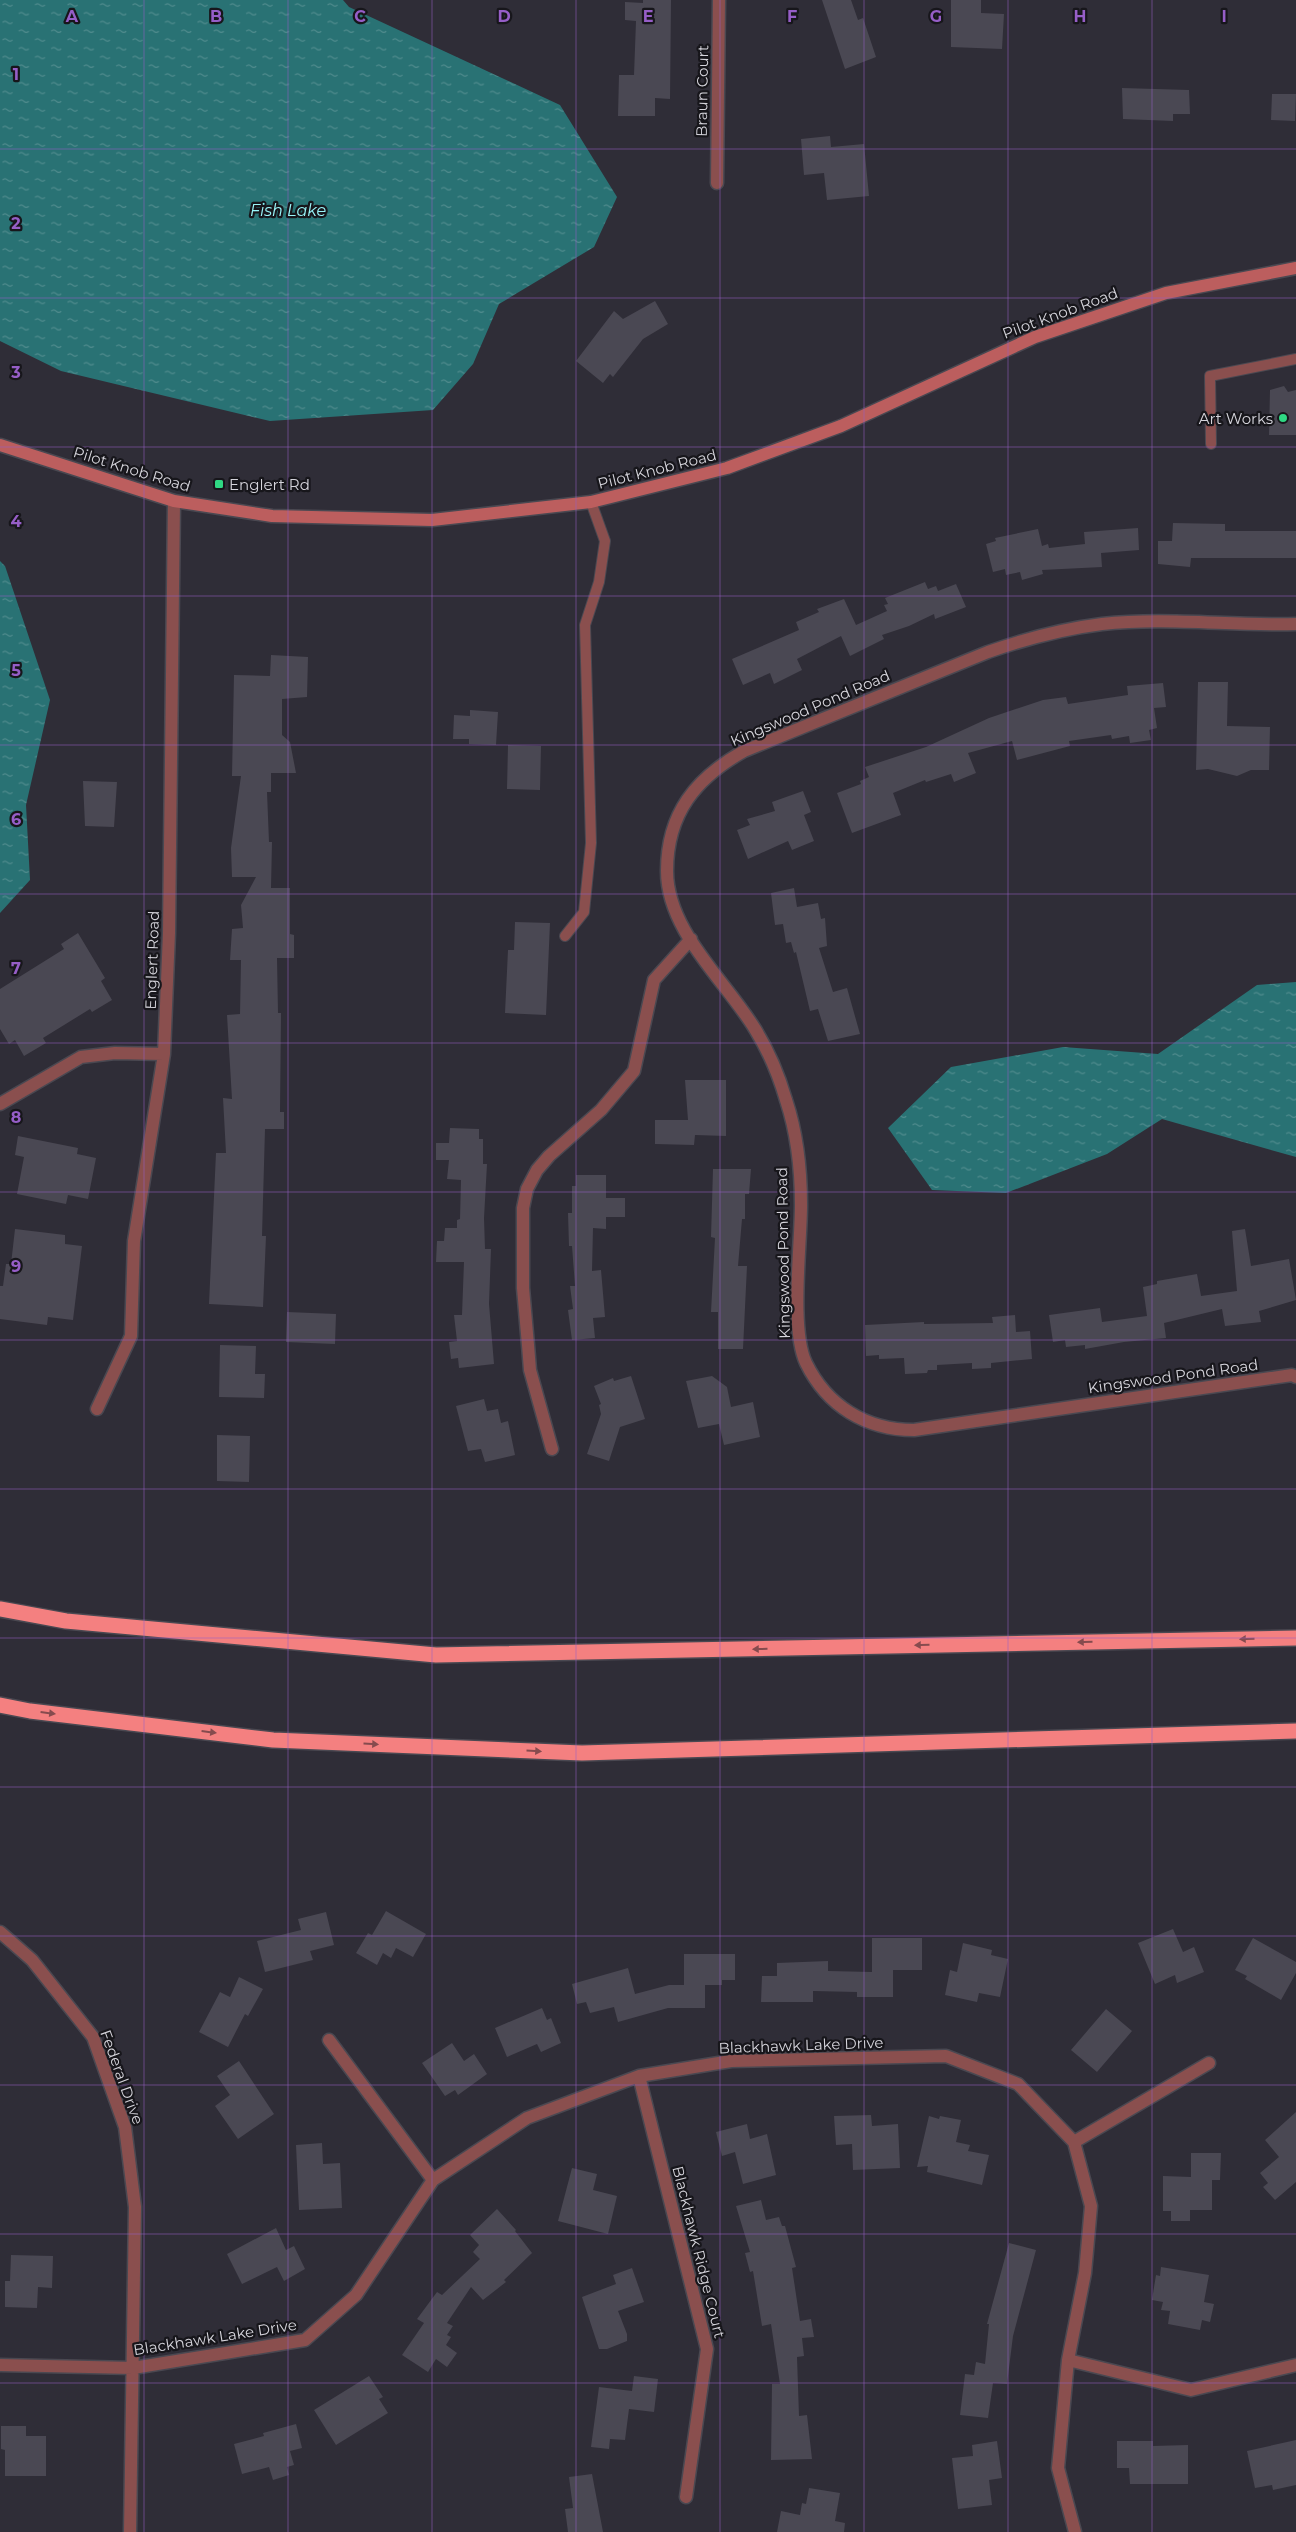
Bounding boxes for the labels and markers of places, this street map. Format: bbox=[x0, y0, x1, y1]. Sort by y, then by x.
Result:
place label: Art Works bbox=[1199, 409, 1273, 428]
marker: Art Works bbox=[1277, 412, 1289, 424]
place label: Englert Rd bbox=[229, 475, 310, 494]
marker: Englert Rd bbox=[213, 478, 225, 490]

